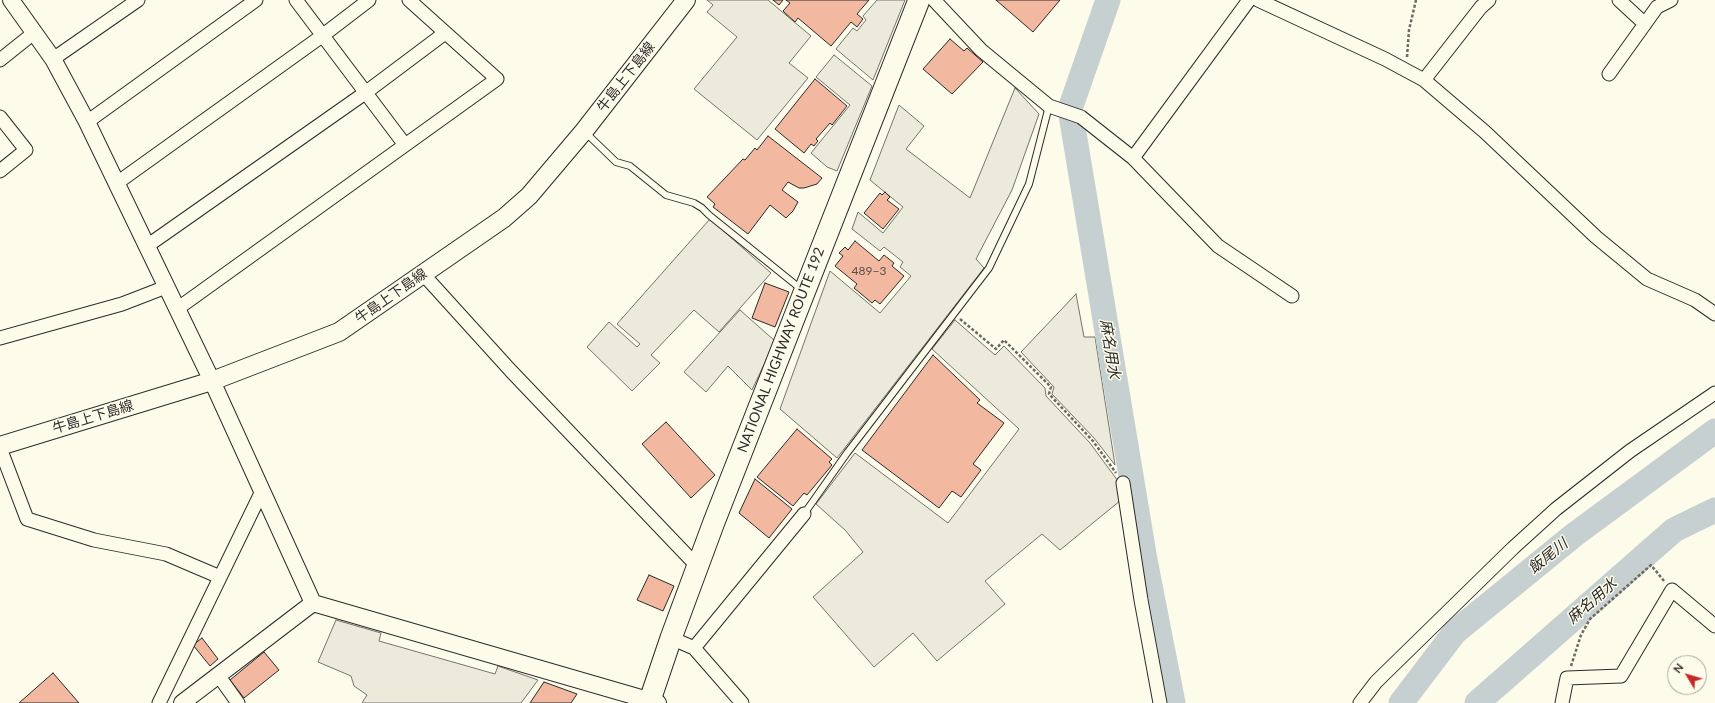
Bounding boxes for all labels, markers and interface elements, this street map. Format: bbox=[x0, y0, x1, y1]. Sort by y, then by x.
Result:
street label: 牛島上下島線 bbox=[594, 39, 658, 115]
street label: NATIONAL HIGHWAY ROUTE 192 bbox=[734, 245, 828, 455]
house number: 489−3 bbox=[852, 264, 886, 278]
street label: 牛島上下島線 bbox=[352, 265, 430, 327]
water label: 麻名用水 bbox=[1096, 318, 1124, 380]
street label: 牛島上下島線 bbox=[50, 397, 136, 437]
water label: 飯尾川 bbox=[1525, 535, 1571, 577]
water label: 麻名用水 bbox=[1563, 575, 1621, 627]
north arrow bbox=[1667, 655, 1707, 695]
text: N bbox=[1670, 661, 1686, 675]

